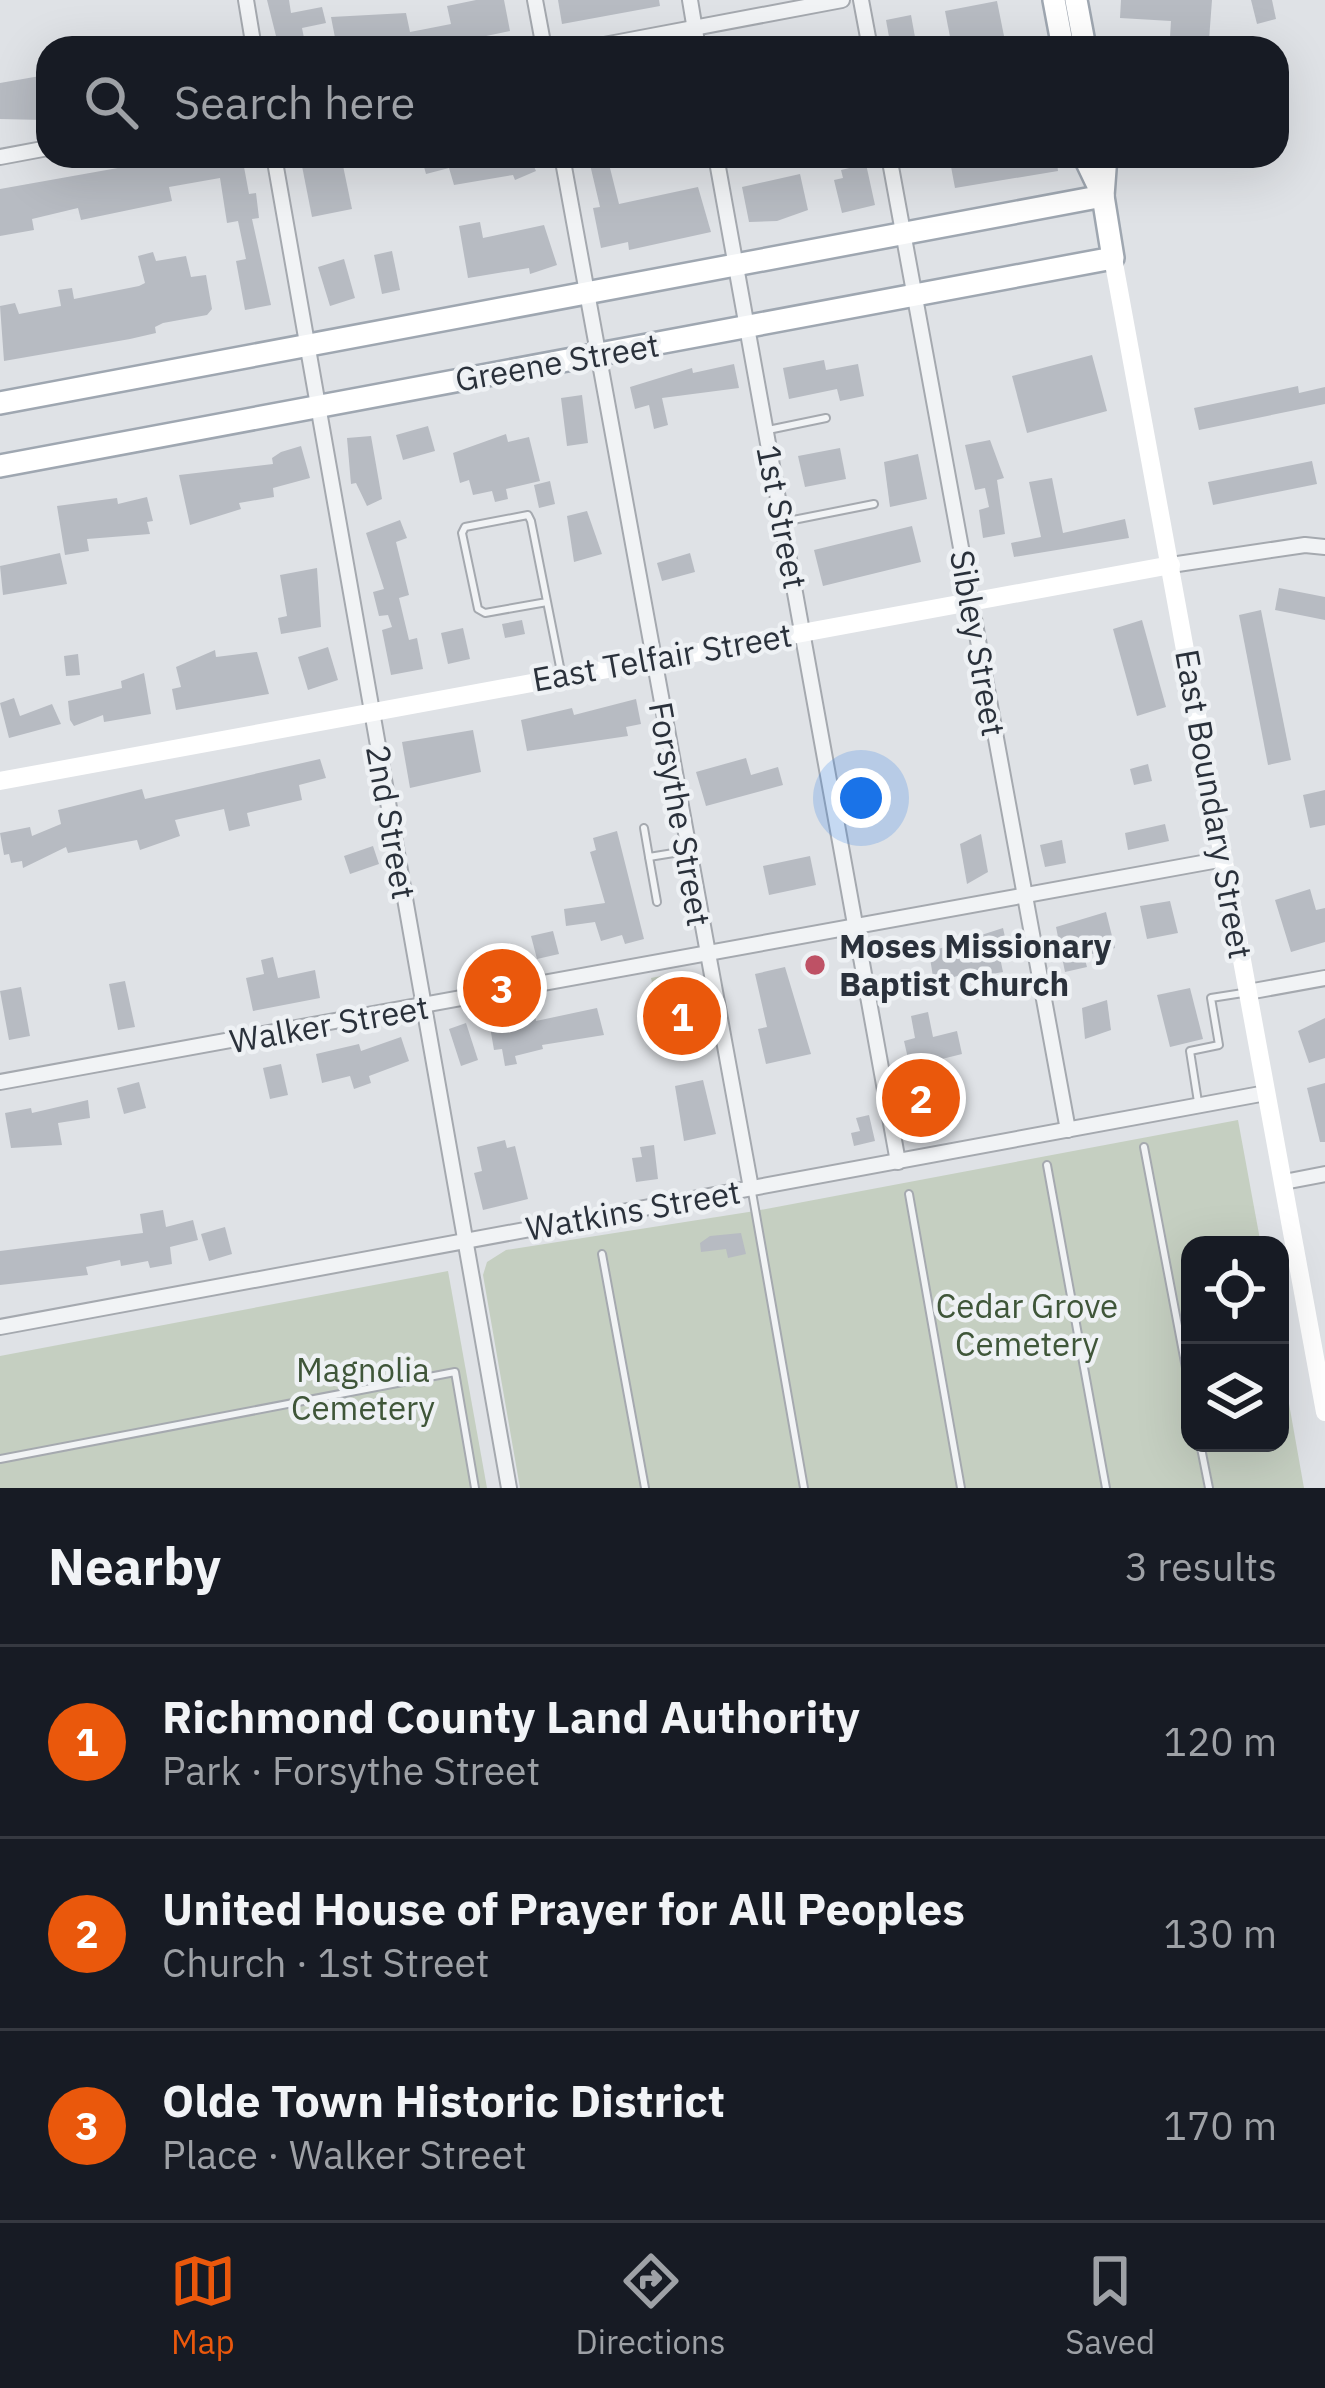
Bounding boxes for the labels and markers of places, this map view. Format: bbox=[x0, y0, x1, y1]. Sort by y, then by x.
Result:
place label: Moses Missionary Baptist Church bbox=[839, 924, 1112, 1005]
pin: 3 bbox=[463, 943, 541, 1033]
marker: Moses Missionary Baptist Church bbox=[802, 952, 828, 978]
pin: 1 bbox=[643, 971, 721, 1061]
pin: 2 bbox=[882, 1053, 960, 1143]

